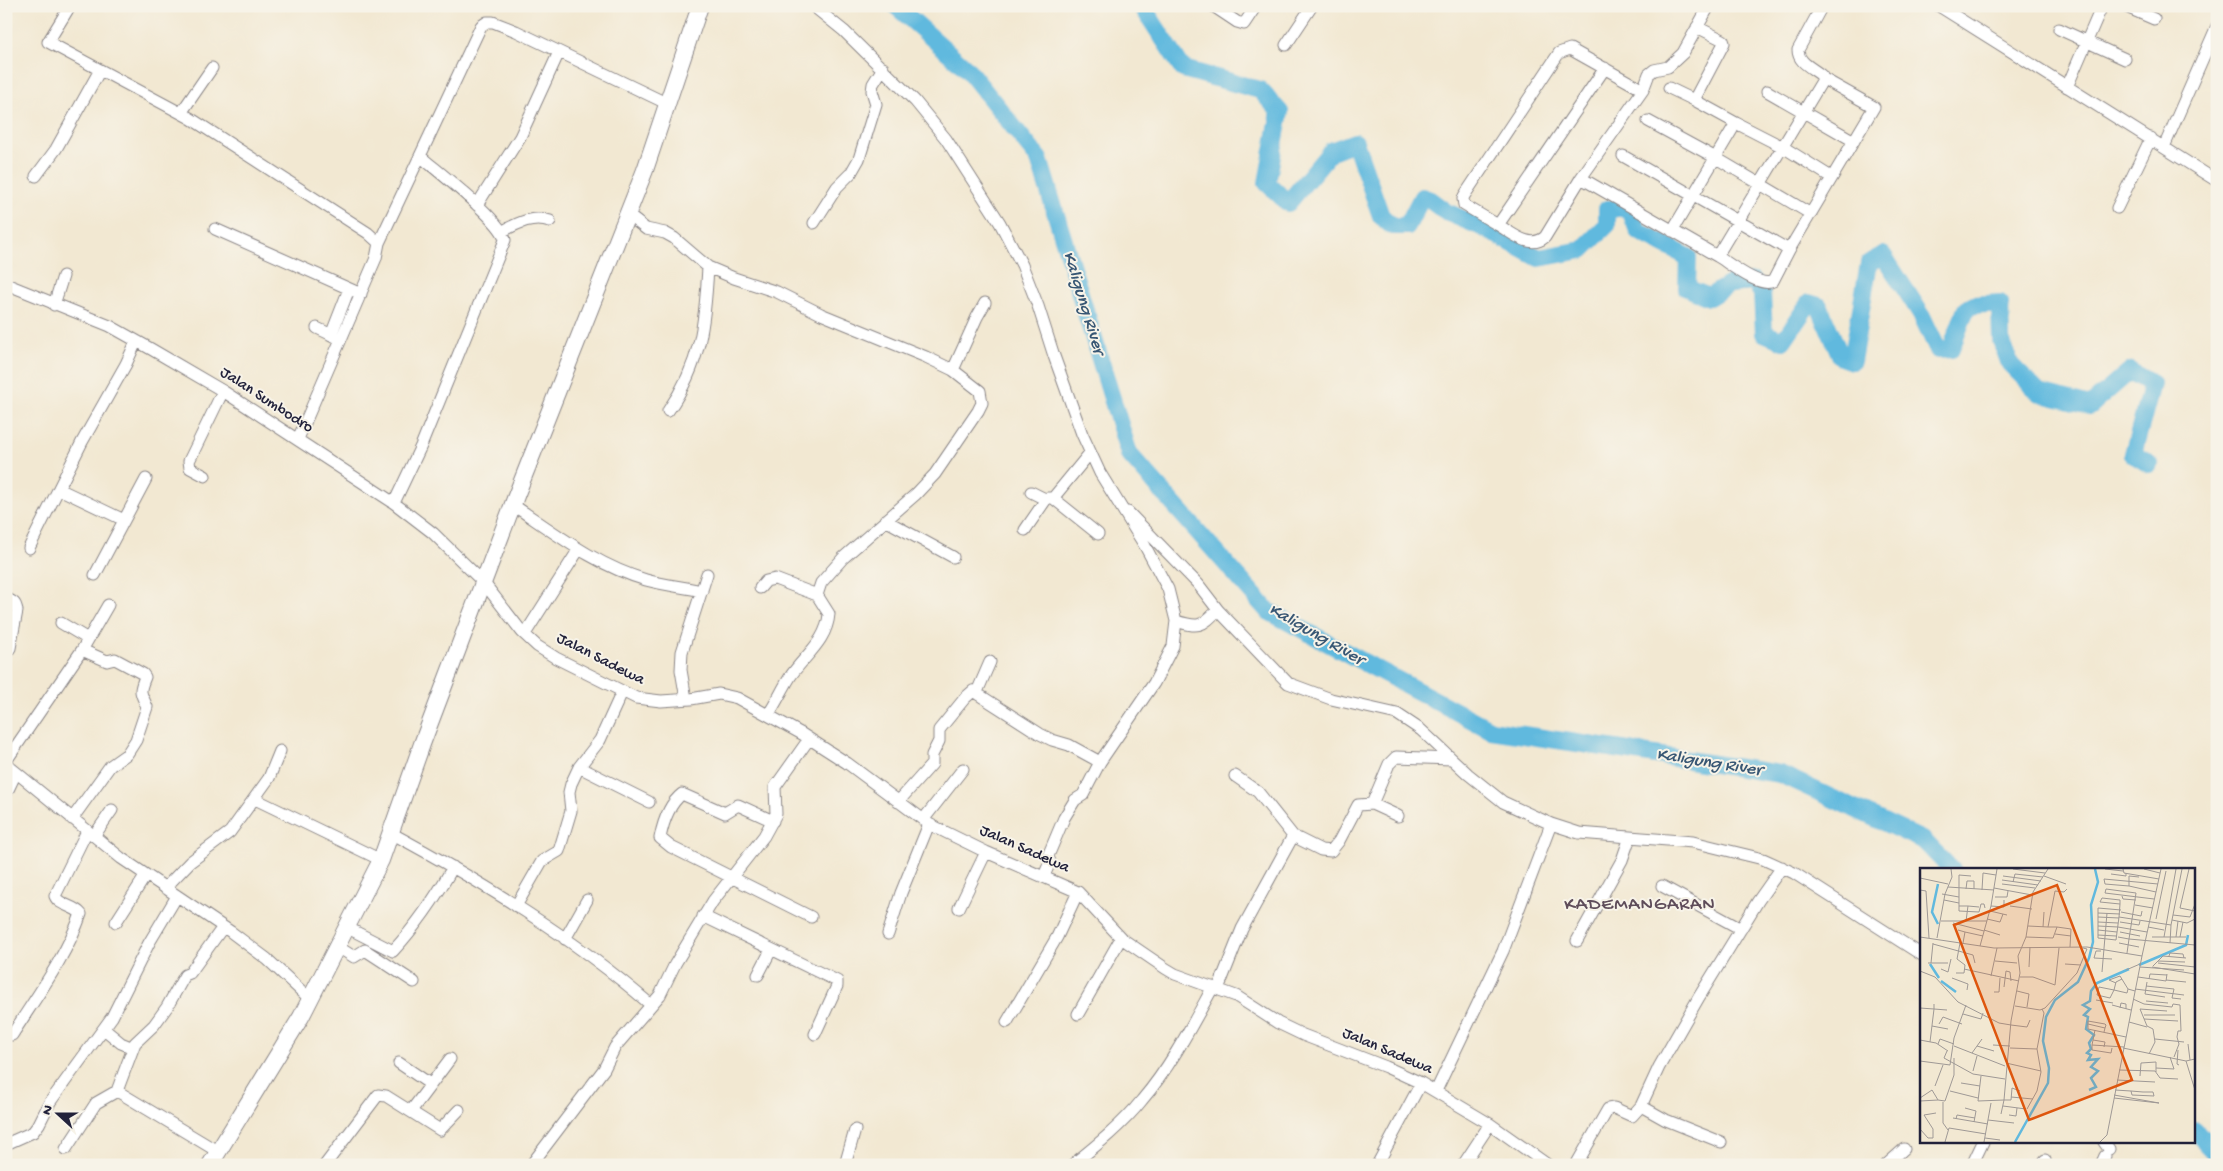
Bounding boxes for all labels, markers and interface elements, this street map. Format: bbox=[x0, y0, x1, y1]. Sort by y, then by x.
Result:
water label: Kaligung River bbox=[1057, 249, 1110, 360]
street label: Jalan Sumbodro bbox=[216, 364, 316, 438]
water label: Kaligung River bbox=[1265, 599, 1370, 673]
street label: Jalan Sadewa bbox=[553, 630, 648, 691]
water label: Kaligung River bbox=[1655, 744, 1767, 782]
street label: Jalan Sadewa bbox=[976, 822, 1073, 879]
inset map bbox=[1920, 868, 2196, 1144]
district label: KADEMANGARAN bbox=[1564, 894, 1716, 917]
street label: Jalan Sadewa bbox=[1339, 1024, 1436, 1080]
north arrow bbox=[32, 1088, 82, 1138]
text: N bbox=[39, 1103, 58, 1118]

